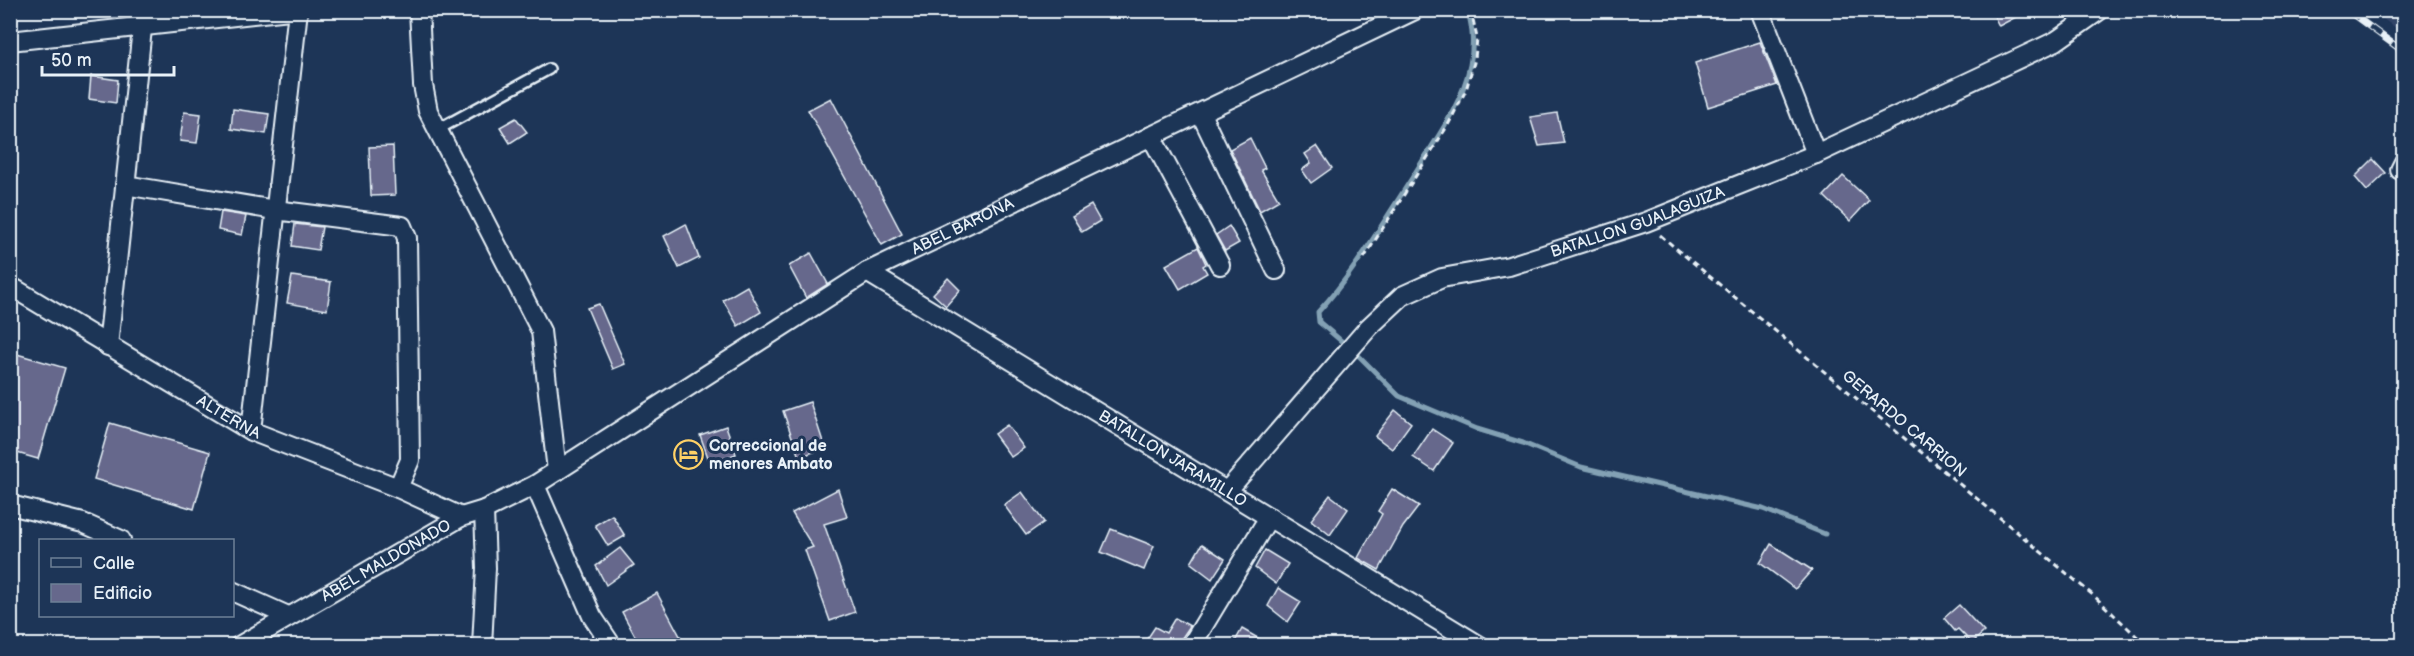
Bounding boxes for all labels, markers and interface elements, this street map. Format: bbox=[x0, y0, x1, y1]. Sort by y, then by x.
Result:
scale bar bbox=[42, 39, 174, 77]
text: 50 m bbox=[51, 50, 92, 71]
street label: BATALLON GUALAGUIZA bbox=[1548, 182, 1727, 262]
street label: ABEL BARONA bbox=[908, 194, 1017, 259]
street label: GERARDO CARRION bbox=[1838, 367, 1970, 481]
street label: ALTERNA bbox=[193, 391, 263, 443]
street label: BATALLON JARAMILLO bbox=[1095, 406, 1250, 511]
place label: Correccional de menores Ambato bbox=[709, 437, 833, 474]
hotel icon: Correccional de menores Ambato bbox=[672, 439, 704, 471]
street label: ABEL MALDONADO bbox=[318, 515, 454, 606]
legend bbox=[39, 539, 234, 617]
text: Calle bbox=[93, 553, 135, 574]
text: Edificio bbox=[93, 583, 152, 604]

